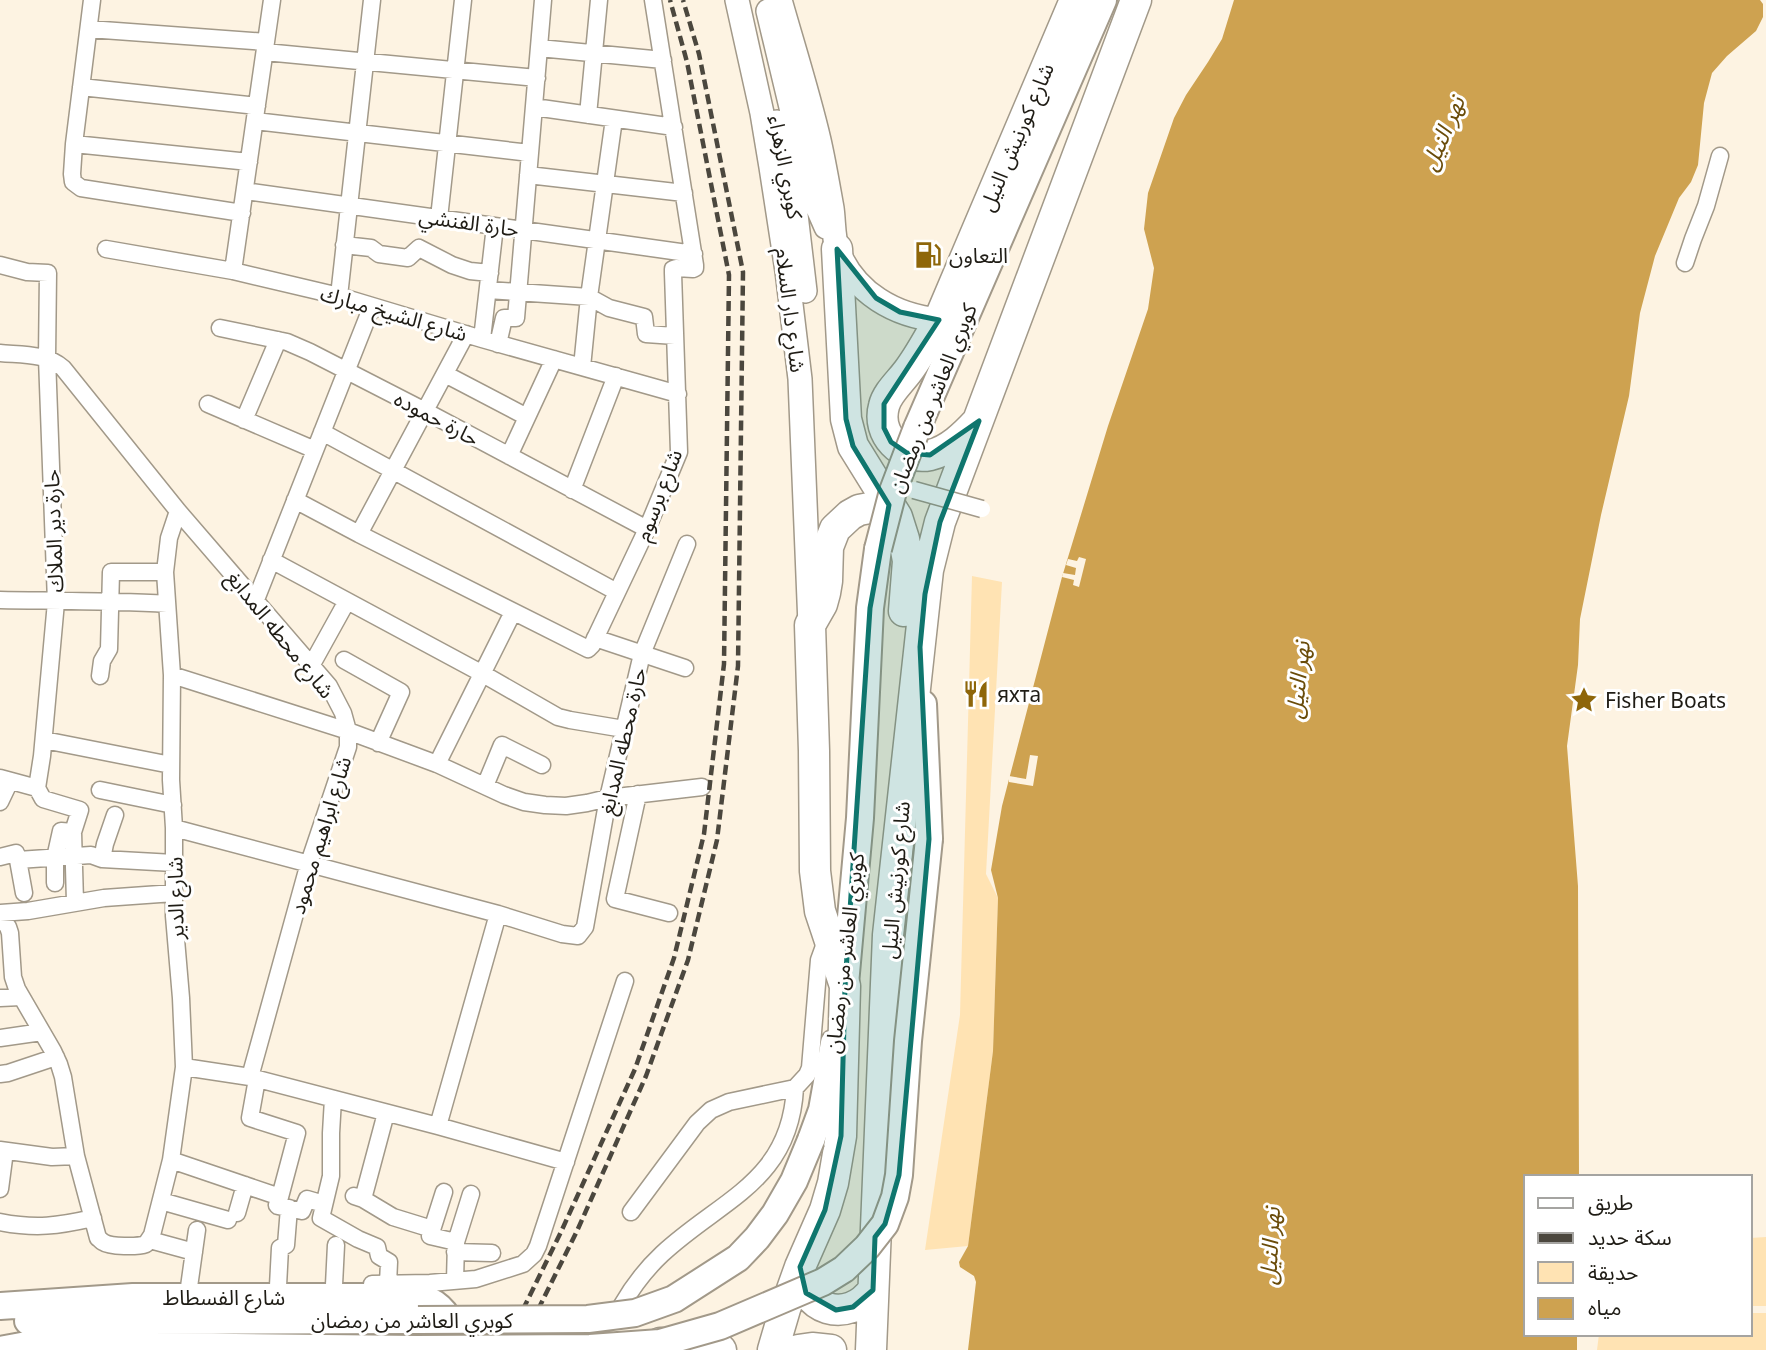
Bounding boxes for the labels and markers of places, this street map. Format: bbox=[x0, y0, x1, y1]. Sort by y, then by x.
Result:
fuel station icon: التعاون bbox=[913, 240, 943, 270]
place label: التعاون bbox=[949, 241, 1008, 269]
restaurant icon: яхта bbox=[961, 679, 991, 709]
place label: яхта bbox=[997, 680, 1041, 708]
place icon: Fisher Boats bbox=[1569, 685, 1599, 715]
place label: Fisher Boats bbox=[1605, 686, 1726, 714]

